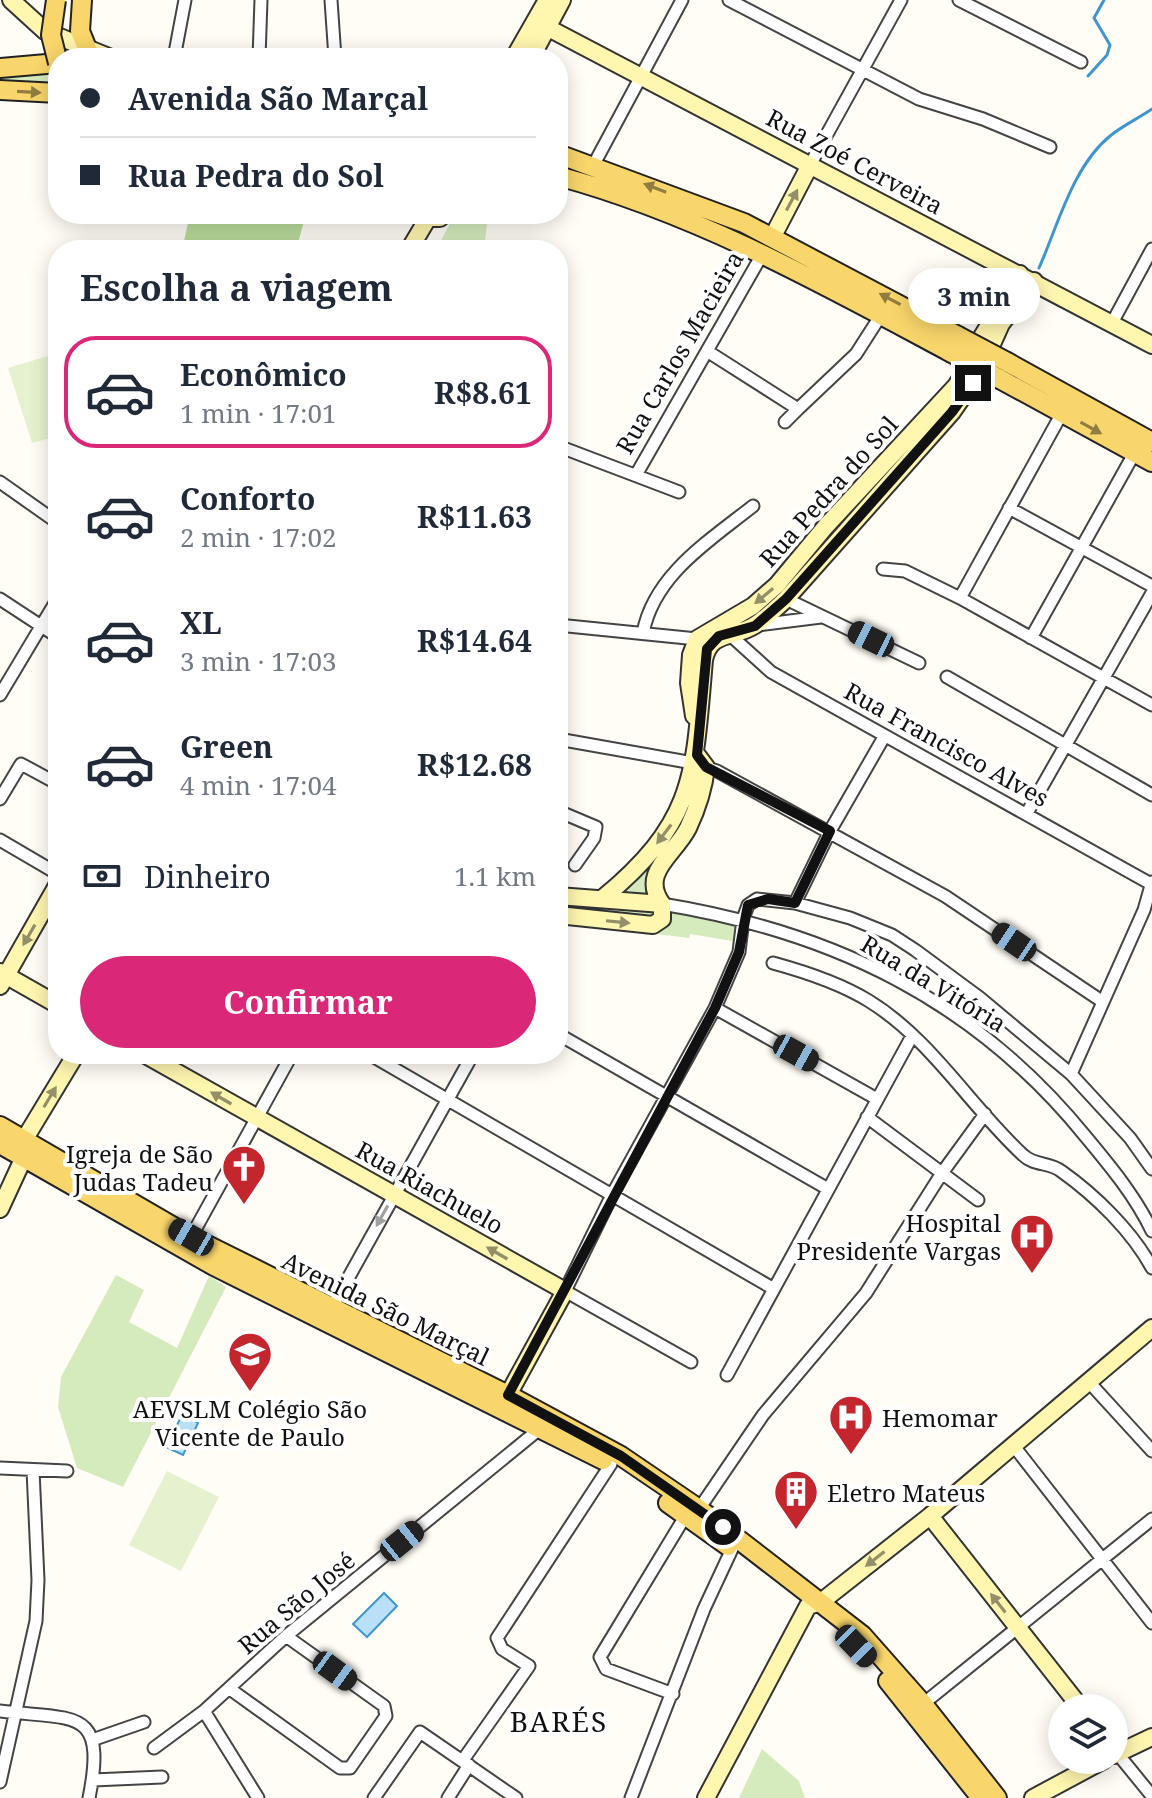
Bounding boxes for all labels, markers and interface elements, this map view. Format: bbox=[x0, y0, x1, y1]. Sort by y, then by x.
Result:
text: Avenida São Marçal bbox=[128, 78, 428, 119]
one-way arrow bbox=[17, 86, 42, 99]
street label: Rua Zoé Cerveira bbox=[761, 101, 949, 221]
text: Rua Pedra do Sol bbox=[128, 155, 384, 196]
one-way arrow bbox=[643, 181, 667, 194]
one-way arrow bbox=[785, 189, 798, 212]
street label: Rua Carlos Macieira bbox=[607, 245, 751, 459]
text: Escolha a viagem bbox=[80, 263, 393, 312]
callout: 3 min bbox=[907, 267, 1039, 323]
text: 3 min bbox=[937, 278, 1011, 314]
one-way arrow bbox=[878, 292, 901, 306]
text: Econômico bbox=[180, 354, 347, 395]
icon: car bbox=[84, 356, 156, 428]
route end bbox=[955, 365, 991, 401]
text: R$8.61 bbox=[434, 372, 532, 413]
text: 1 min · 17:01 bbox=[180, 395, 337, 431]
street label: Rua Pedra do Sol bbox=[751, 408, 905, 574]
one-way arrow bbox=[1080, 421, 1102, 435]
text: Conforto bbox=[180, 478, 315, 519]
icon: car bbox=[84, 480, 156, 552]
text: R$11.63 bbox=[417, 496, 532, 537]
text: 2 min · 17:02 bbox=[180, 519, 337, 555]
one-way arrow bbox=[755, 587, 775, 604]
text: XL bbox=[180, 602, 222, 643]
icon: car bbox=[84, 604, 156, 676]
car bbox=[844, 618, 898, 660]
text: R$14.64 bbox=[417, 620, 532, 661]
text: 3 min · 17:03 bbox=[180, 643, 337, 679]
street label: Rua Francisco Alves bbox=[839, 674, 1055, 814]
text: Green bbox=[180, 726, 273, 767]
icon: car bbox=[84, 728, 156, 800]
text: R$12.68 bbox=[417, 744, 532, 785]
text: 4 min · 17:04 bbox=[180, 767, 337, 803]
one-way arrow bbox=[657, 824, 673, 844]
icon: cash bbox=[80, 854, 124, 898]
text: Dinheiro bbox=[144, 856, 271, 897]
text: 1.1 km bbox=[454, 858, 536, 894]
one-way arrow bbox=[606, 915, 631, 928]
car bbox=[987, 919, 1041, 965]
one-way arrow bbox=[22, 924, 36, 946]
street label: Rua da Vitória bbox=[855, 927, 1013, 1039]
button: Confirmar bbox=[80, 956, 536, 1048]
car bbox=[769, 1031, 823, 1075]
one-way arrow bbox=[43, 1086, 57, 1108]
one-way arrow bbox=[210, 1091, 233, 1105]
street label: Rua Riachuelo bbox=[350, 1133, 510, 1241]
place label: Igreja de São Judas Tadeu bbox=[66, 1137, 213, 1198]
church icon: Igreja de São Judas Tadeu bbox=[220, 1143, 268, 1206]
one-way arrow bbox=[375, 1205, 389, 1228]
place label: Hospital Presidente Vargas bbox=[796, 1206, 1002, 1267]
hospital icon: Hospital Presidente Vargas bbox=[1008, 1212, 1056, 1275]
car bbox=[164, 1215, 218, 1259]
street label: Avenida São Marçal bbox=[277, 1244, 496, 1373]
one-way arrow bbox=[486, 1246, 508, 1260]
school or university icon: AEVSLM Colégio São Vicente de Paulo bbox=[226, 1330, 274, 1393]
place label: AEVSLM Colégio São Vicente de Paulo bbox=[133, 1392, 367, 1453]
hospital icon: Hemomar bbox=[827, 1393, 875, 1456]
place label: Hemomar bbox=[882, 1401, 998, 1434]
building icon: Eletro Mateus bbox=[772, 1468, 820, 1531]
place label: Eletro Mateus bbox=[827, 1476, 985, 1509]
route start bbox=[705, 1509, 741, 1545]
car bbox=[376, 1517, 428, 1565]
street label: Rua São José bbox=[230, 1543, 362, 1661]
one-way arrow bbox=[865, 1550, 885, 1566]
one-way arrow bbox=[990, 1593, 1006, 1613]
car bbox=[831, 1620, 881, 1672]
car bbox=[309, 1647, 361, 1695]
map controls bbox=[1048, 1694, 1128, 1774]
button: layers bbox=[1048, 1694, 1128, 1774]
district label: BARÉS bbox=[510, 1702, 608, 1740]

